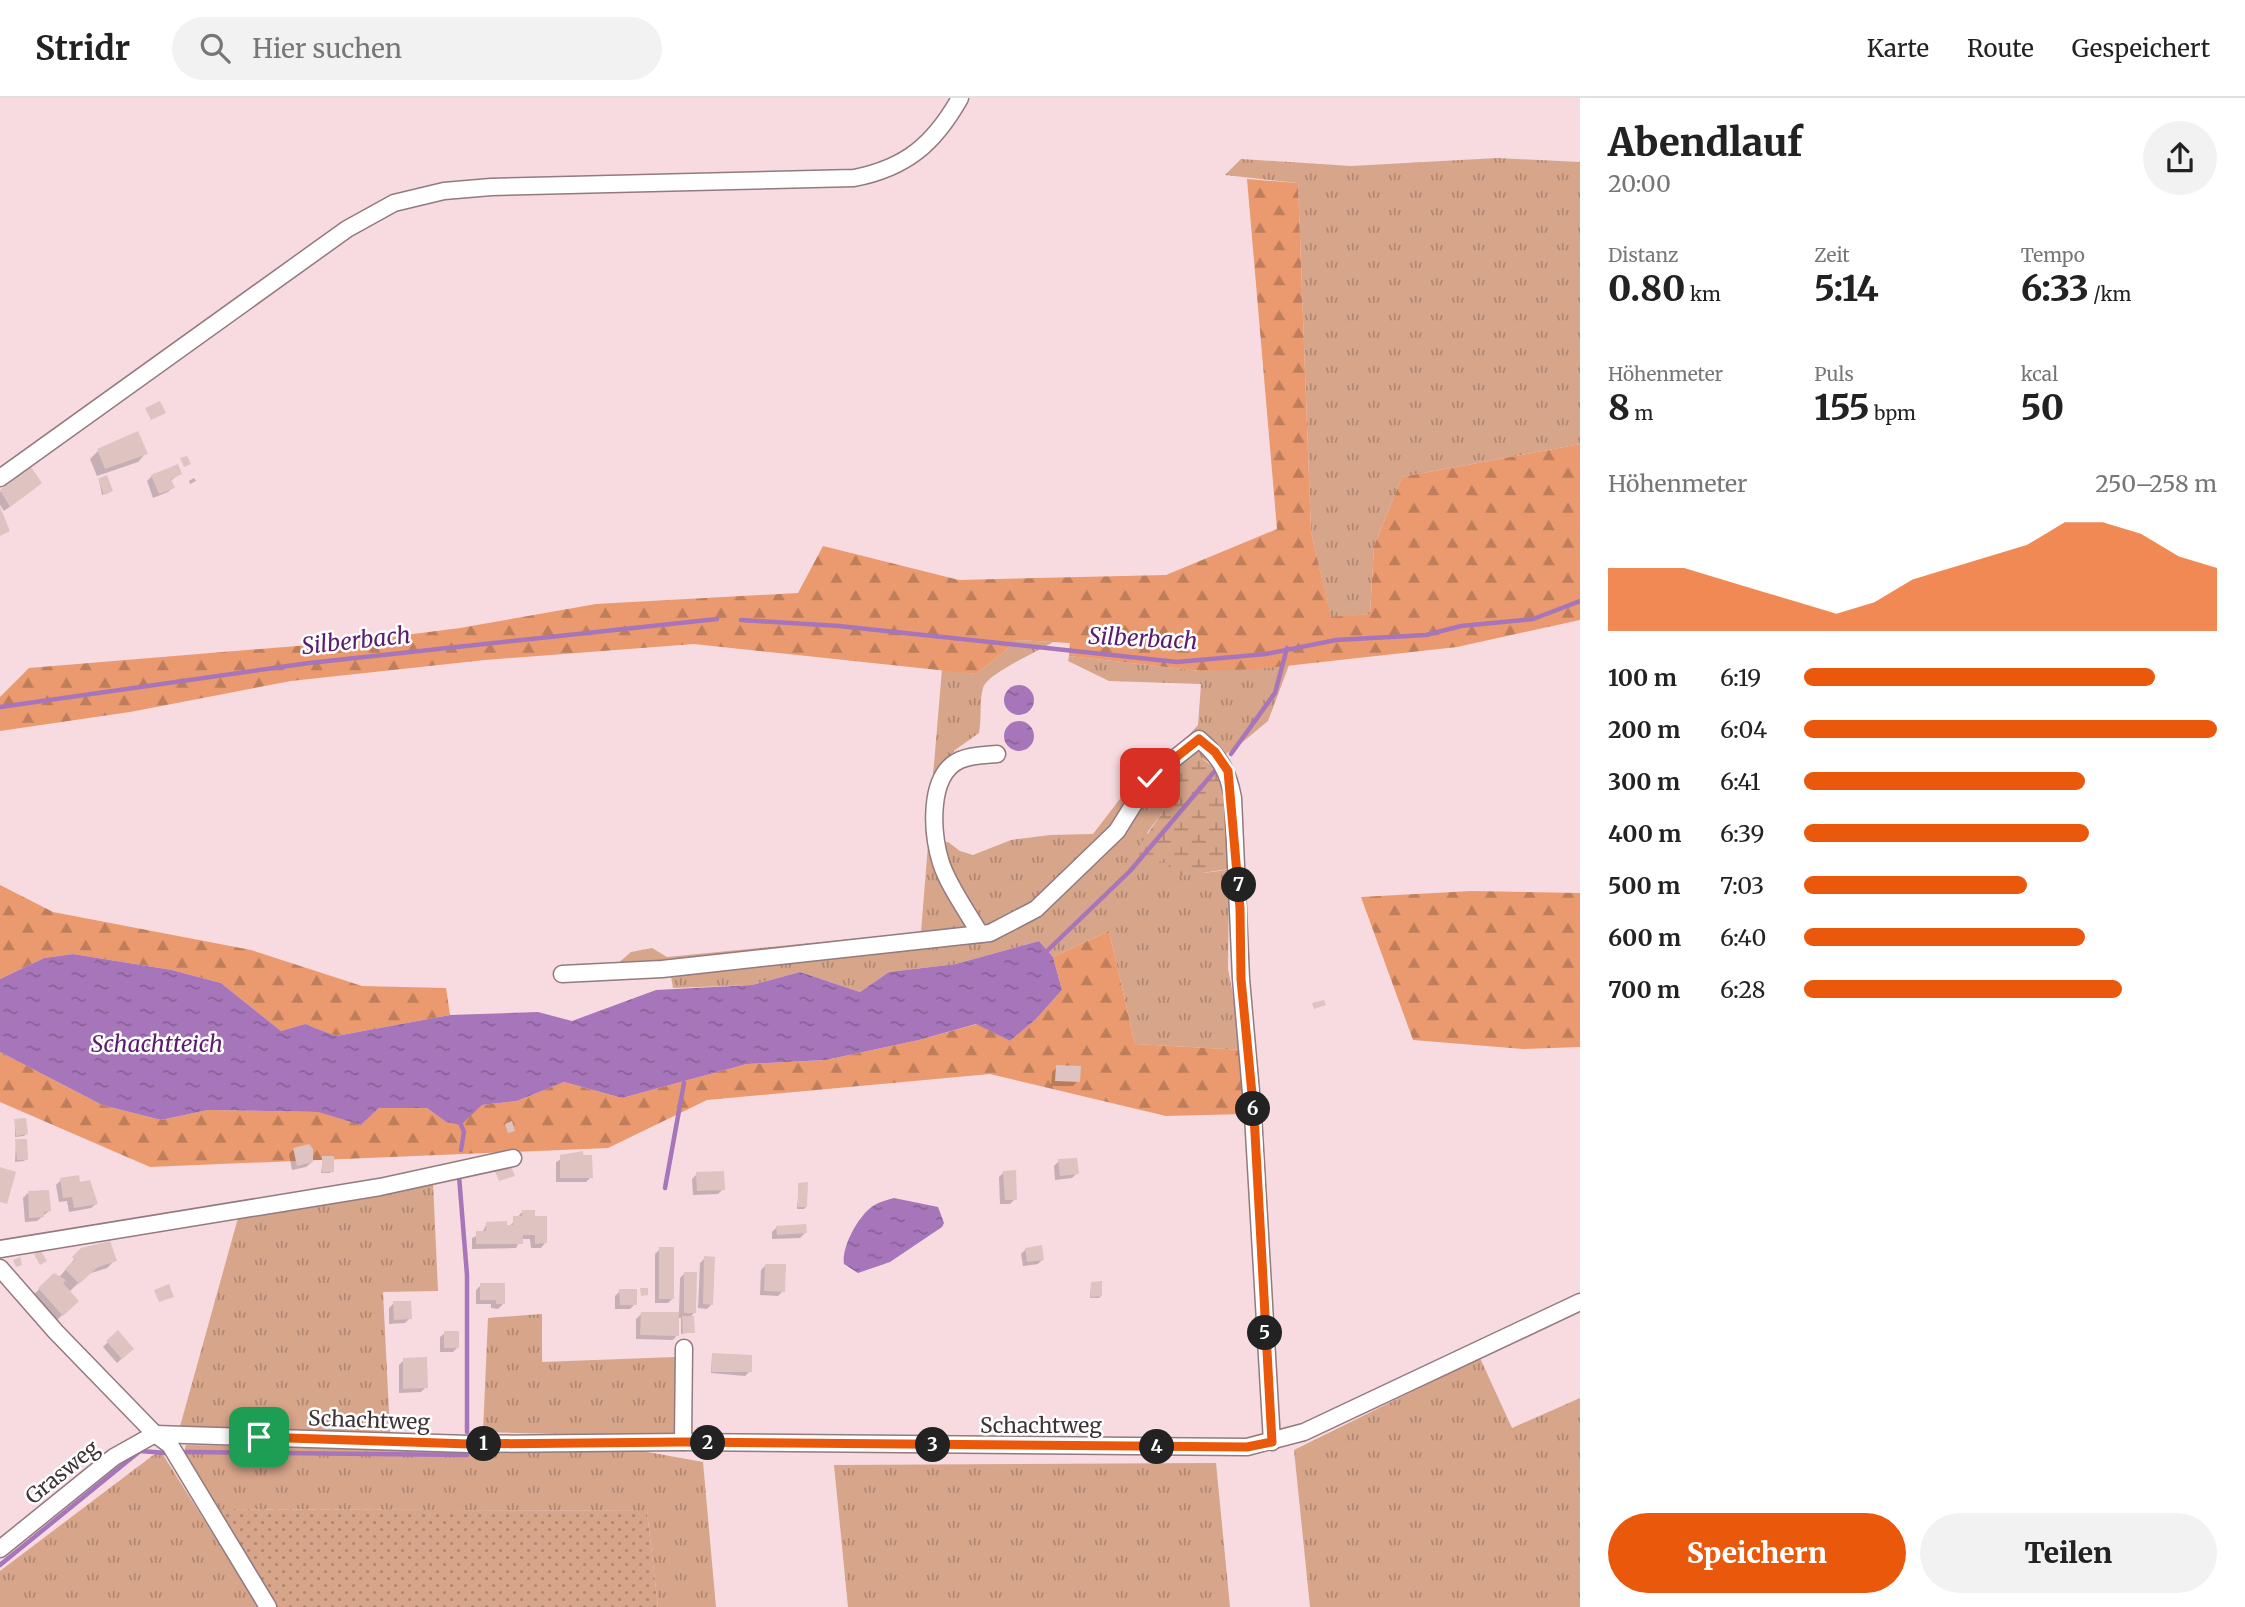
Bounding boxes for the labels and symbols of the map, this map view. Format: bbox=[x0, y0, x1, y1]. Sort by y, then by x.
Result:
water label: Silberbach bbox=[300, 620, 412, 660]
water label: Silberbach bbox=[1088, 621, 1198, 655]
pin bbox=[1120, 748, 1180, 808]
pin: 7 bbox=[1222, 868, 1256, 902]
water label: Schachtteich bbox=[91, 1029, 223, 1058]
pin: 6 bbox=[1236, 1091, 1270, 1126]
pin: 5 bbox=[1248, 1316, 1282, 1350]
street label: Schachtweg bbox=[308, 1404, 431, 1436]
pin bbox=[229, 1407, 289, 1467]
street label: Schachtweg bbox=[980, 1412, 1102, 1439]
pin: 1 bbox=[466, 1426, 502, 1462]
pin: 2 bbox=[690, 1426, 726, 1460]
pin: 3 bbox=[916, 1428, 950, 1462]
pin: 4 bbox=[1140, 1430, 1174, 1464]
street label: Grasweg bbox=[20, 1434, 105, 1510]

